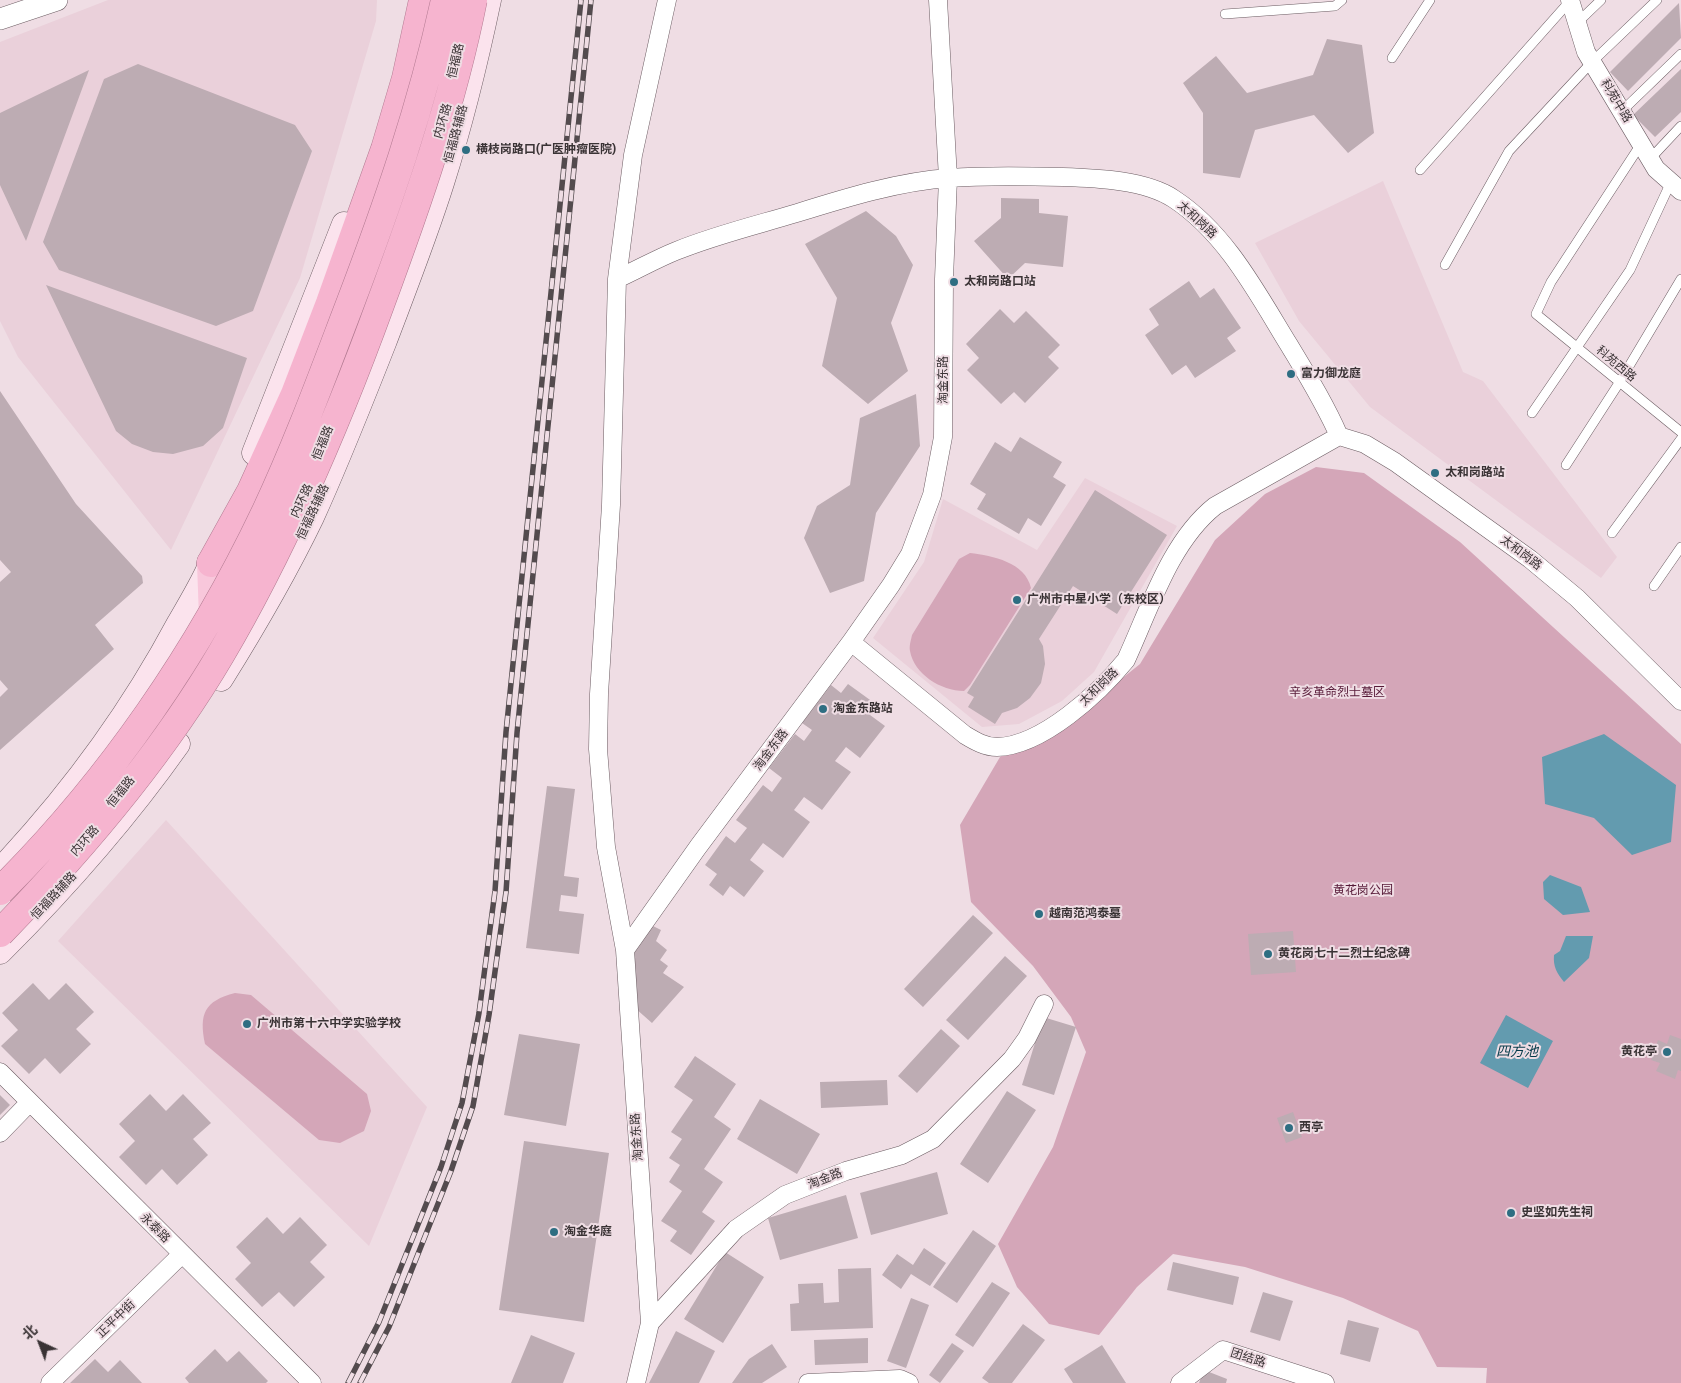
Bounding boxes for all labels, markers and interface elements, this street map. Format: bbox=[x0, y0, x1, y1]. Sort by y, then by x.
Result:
street label: 恒福路 bbox=[445, 42, 467, 80]
street label: 科苑中路 bbox=[1597, 77, 1635, 125]
street label: 内环路 bbox=[431, 102, 455, 140]
street label: 恒福路辅路 bbox=[441, 103, 471, 165]
place label: 横枝岗路口(广医肿瘤医院) bbox=[476, 143, 616, 157]
marker: 横枝岗路口(广医肿瘤医院) bbox=[460, 144, 472, 156]
street label: 太和岗路 bbox=[1175, 198, 1219, 242]
place label: 太和岗路口站 bbox=[964, 275, 1036, 289]
marker: 太和岗路口站 bbox=[948, 276, 960, 288]
street label: 科苑西路 bbox=[1593, 343, 1639, 385]
street label: 淘金东路 bbox=[937, 356, 951, 404]
place label: 富力御龙庭 bbox=[1301, 367, 1361, 381]
marker: 富力御龙庭 bbox=[1285, 368, 1297, 380]
street label: 恒福路 bbox=[310, 424, 336, 462]
place label: 太和岗路站 bbox=[1445, 466, 1505, 480]
marker: 太和岗路站 bbox=[1429, 467, 1441, 479]
street label: 内环路 bbox=[288, 482, 316, 520]
street label: 恒福路辅路 bbox=[294, 482, 332, 542]
street label: 太和岗路 bbox=[1497, 533, 1545, 573]
place label: 广州市中星小学（东校区） bbox=[1027, 593, 1171, 607]
marker: 广州市中星小学（东校区） bbox=[1011, 594, 1023, 606]
street label: 太和岗路 bbox=[1077, 665, 1121, 709]
park label: 辛亥革命烈士墓区 bbox=[1289, 686, 1385, 700]
place label: 淘金东路站 bbox=[833, 702, 893, 716]
marker: 淘金东路站 bbox=[817, 703, 829, 715]
street label: 淘金东路 bbox=[751, 726, 791, 774]
street label: 恒福路 bbox=[104, 773, 138, 811]
street label: 内环路 bbox=[68, 823, 102, 859]
street label: 恒福路辅路 bbox=[28, 869, 80, 923]
park label: 黄花岗公园 bbox=[1333, 884, 1393, 898]
place label: 越南范鸿泰墓 bbox=[1049, 907, 1121, 921]
marker: 越南范鸿泰墓 bbox=[1033, 908, 1045, 920]
place label: 黄花岗七十二烈士纪念碑 bbox=[1278, 947, 1410, 961]
marker: 黄花岗七十二烈士纪念碑 bbox=[1262, 948, 1274, 960]
place label: 广州市第十六中学实验学校 bbox=[257, 1017, 401, 1031]
marker: 广州市第十六中学实验学校 bbox=[241, 1018, 253, 1030]
water label: 四方池 bbox=[1496, 1044, 1538, 1060]
place label: 黄花亭 bbox=[1621, 1045, 1657, 1059]
marker: 黄花亭 bbox=[1661, 1046, 1673, 1058]
street label: 淘金东路 bbox=[628, 1113, 646, 1161]
place label: 西亭 bbox=[1299, 1121, 1323, 1135]
marker: 西亭 bbox=[1283, 1122, 1295, 1134]
street label: 淘金路 bbox=[806, 1166, 844, 1192]
place label: 史坚如先生祠 bbox=[1521, 1206, 1593, 1220]
marker: 史坚如先生祠 bbox=[1505, 1207, 1517, 1219]
street label: 永泰路 bbox=[137, 1210, 173, 1246]
place label: 淘金华庭 bbox=[564, 1225, 612, 1239]
marker: 淘金华庭 bbox=[548, 1226, 560, 1238]
street label: 正平中街 bbox=[94, 1297, 138, 1341]
north arrow bbox=[15, 1318, 65, 1368]
text: 北 bbox=[19, 1321, 41, 1343]
street label: 团结路 bbox=[1229, 1346, 1267, 1370]

